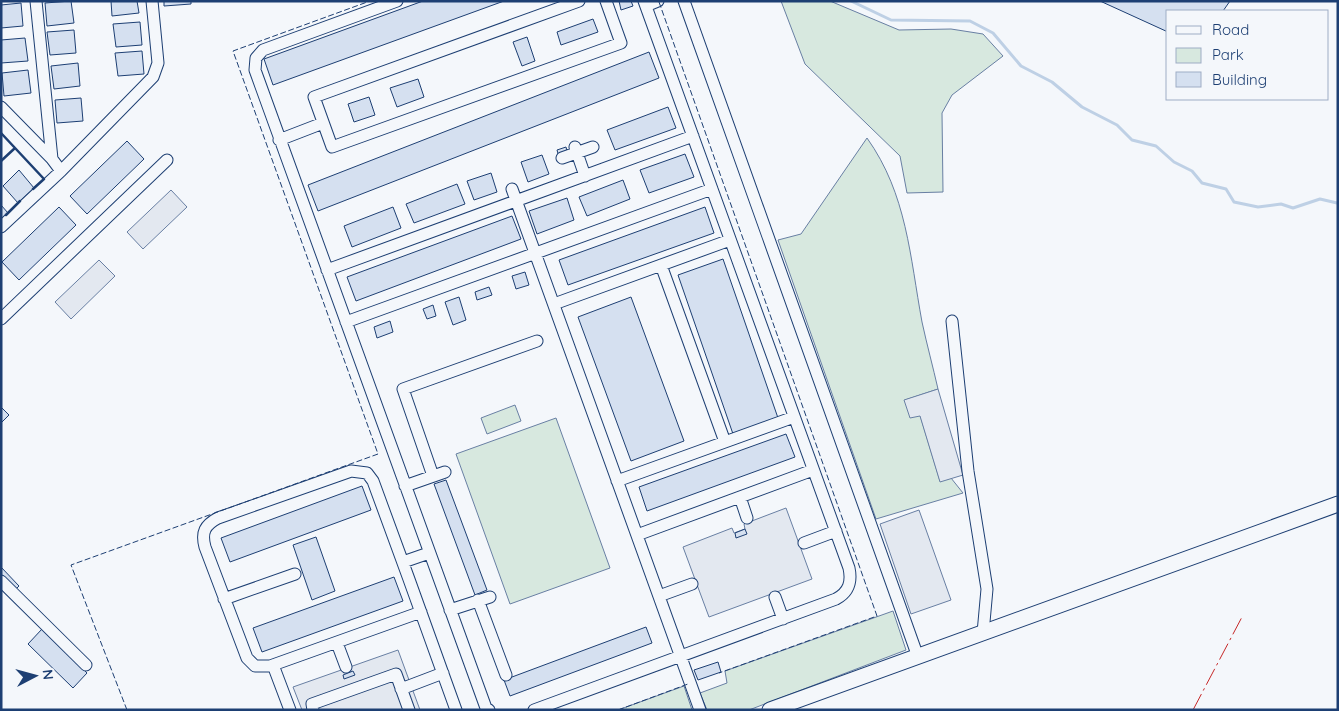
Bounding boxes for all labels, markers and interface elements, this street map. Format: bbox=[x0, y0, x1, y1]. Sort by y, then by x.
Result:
legend bbox=[1166, 10, 1329, 100]
text: Road bbox=[1212, 20, 1249, 39]
text: Park bbox=[1212, 45, 1244, 64]
text: Building bbox=[1212, 70, 1267, 89]
north arrow bbox=[10, 651, 60, 701]
text: N bbox=[38, 669, 57, 681]

